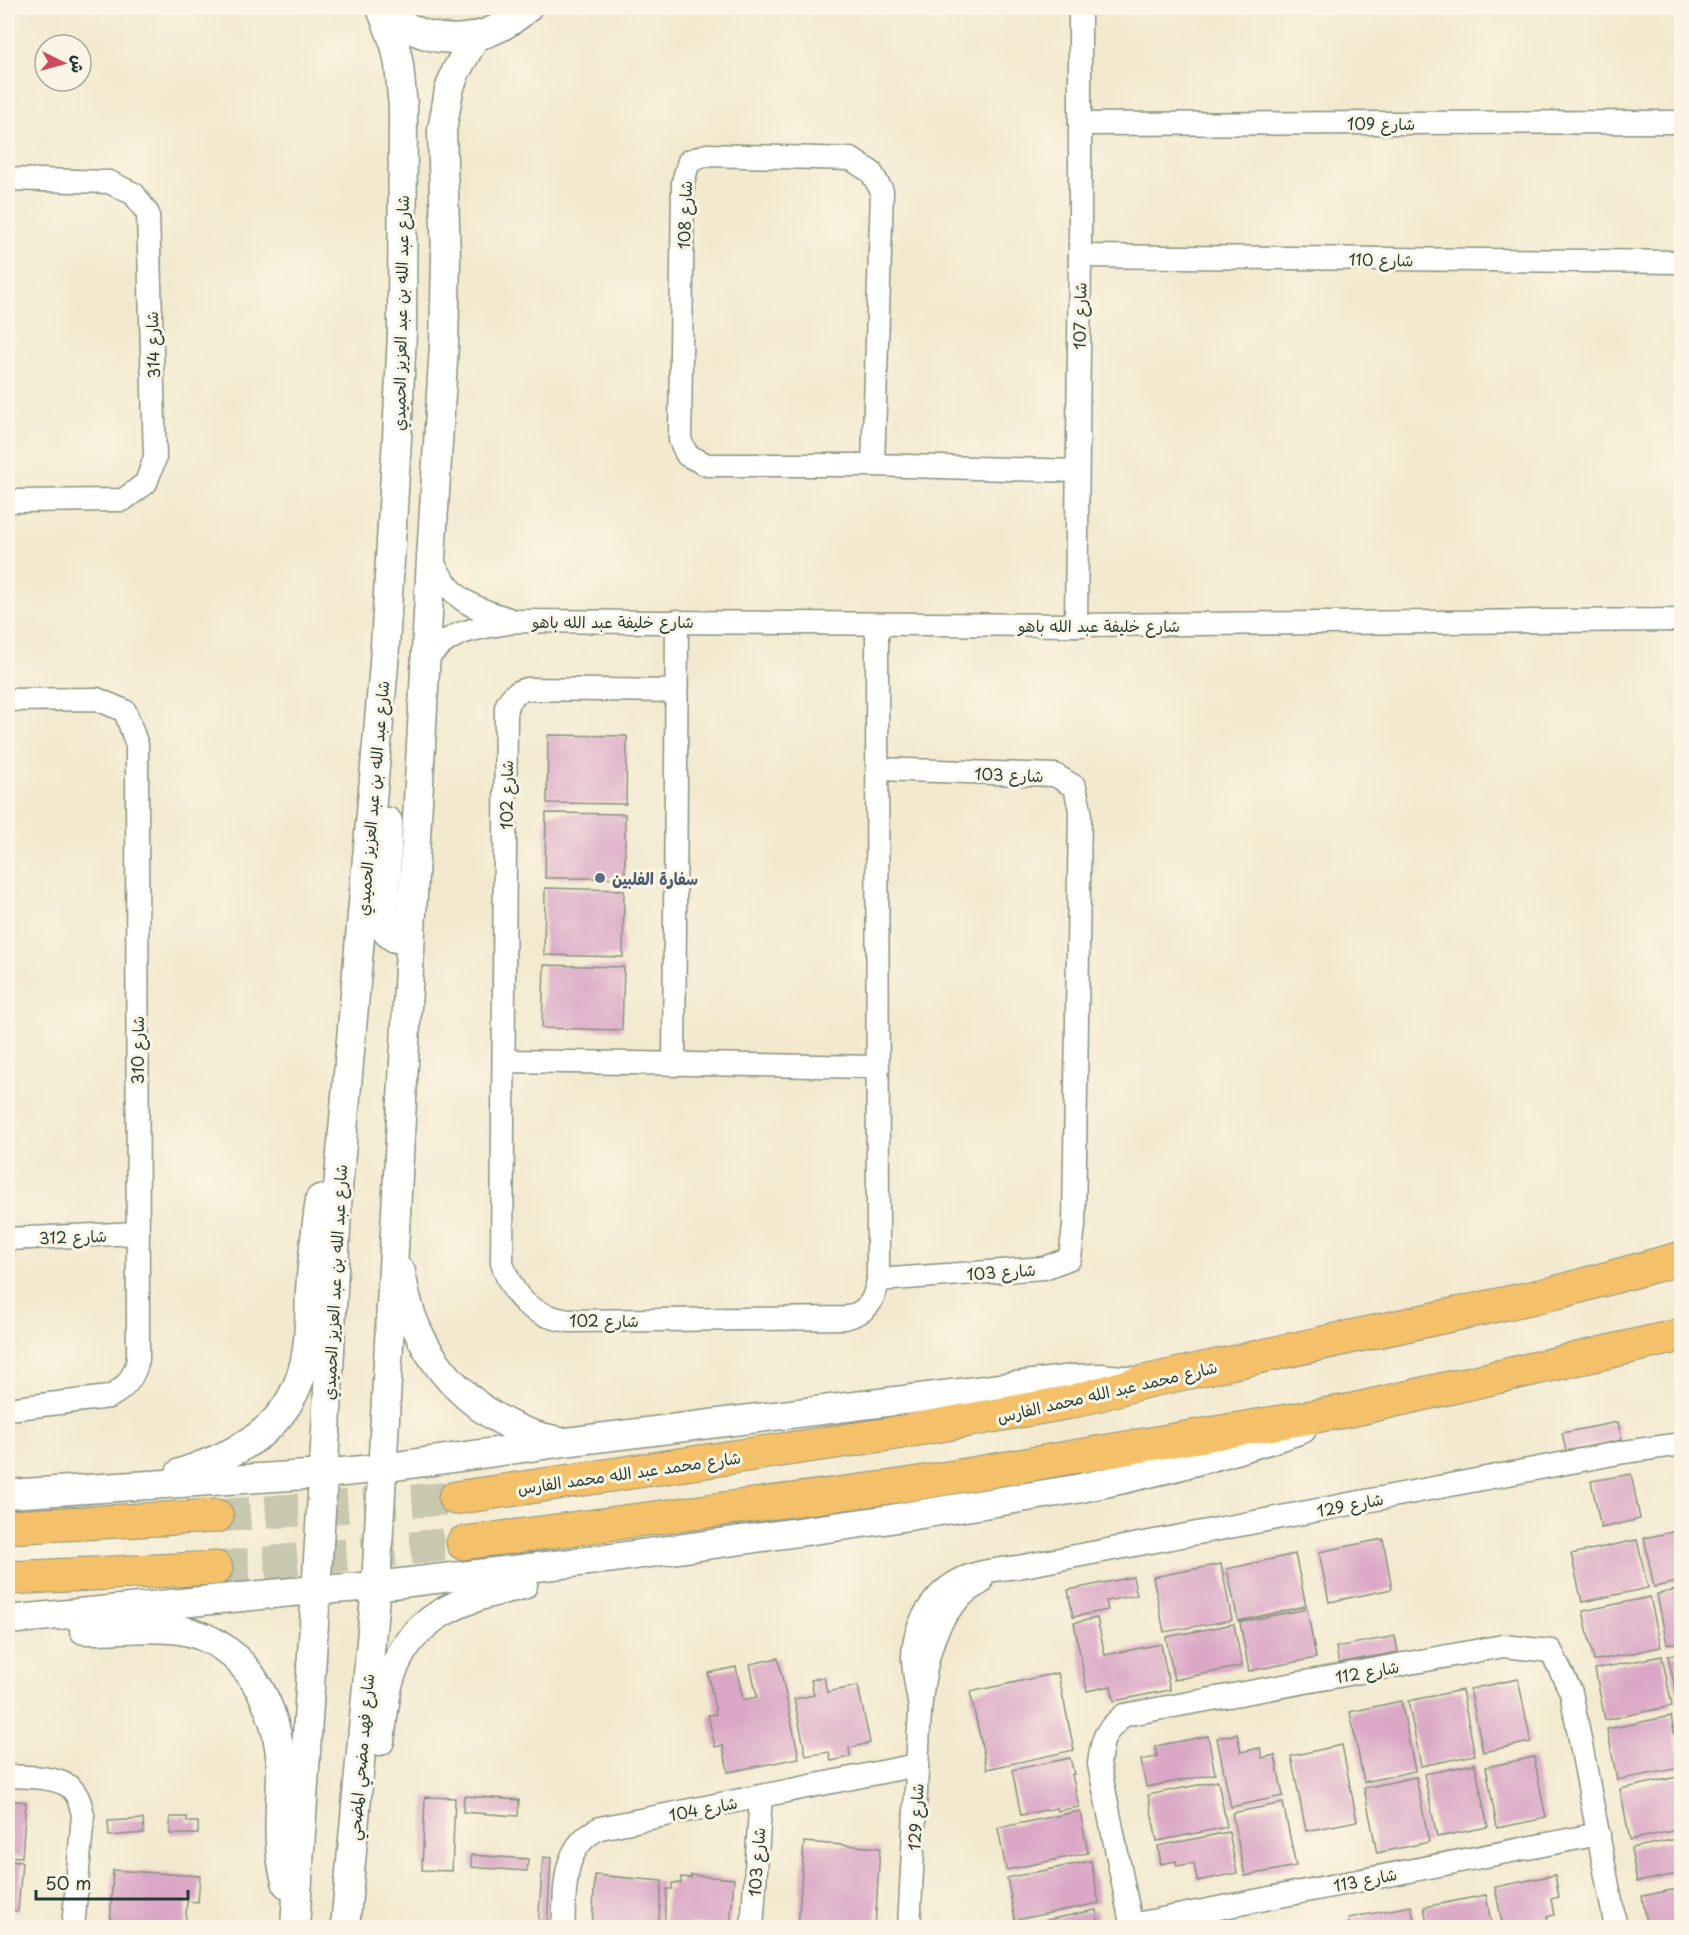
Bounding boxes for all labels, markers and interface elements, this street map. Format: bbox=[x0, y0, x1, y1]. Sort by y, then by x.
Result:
north arrow bbox=[33, 33, 93, 93]
text: ش bbox=[66, 55, 92, 74]
street label: شارع 109 bbox=[1347, 111, 1415, 136]
street label: شارع 108 bbox=[671, 180, 698, 250]
street label: شارع عبد الله بن عبد العزيز الحميدي bbox=[386, 195, 415, 431]
street label: شارع 110 bbox=[1348, 246, 1414, 273]
street label: شارع 107 bbox=[1066, 282, 1093, 350]
street label: شارع 314 bbox=[139, 311, 166, 379]
street label: شارع خليفة عبد الله باهو bbox=[530, 609, 694, 634]
street label: شارع خليفة عبد الله باهو bbox=[1016, 613, 1180, 638]
street label: شارع عبد الله بن عبد العزيز الحميدي bbox=[350, 679, 395, 917]
street label: شارع 102 bbox=[494, 760, 519, 830]
street label: شارع 103 bbox=[974, 761, 1044, 788]
place label: سفارة الفلبين bbox=[612, 866, 698, 890]
marker: سفارة الفلبين bbox=[593, 871, 607, 885]
street label: شارع 310 bbox=[125, 1016, 150, 1084]
street label: شارع عبد الله بن عبد العزيز الحميدي bbox=[316, 1164, 353, 1401]
street label: شارع 312 bbox=[39, 1223, 107, 1250]
street label: شارع 103 bbox=[966, 1257, 1036, 1286]
street label: شارع 102 bbox=[569, 1308, 639, 1333]
street label: شارع محمد عبد الله محمد الفارس bbox=[994, 1354, 1220, 1429]
street label: شارع محمد عبد الله محمد الفارس bbox=[516, 1444, 742, 1501]
street label: شارع 129 bbox=[1315, 1486, 1386, 1523]
street label: شارع 112 bbox=[1333, 1654, 1401, 1689]
street label: شارع فهد مضحي المضحي bbox=[341, 1672, 383, 1842]
street label: شارع 129 bbox=[901, 1783, 930, 1851]
street label: شارع 104 bbox=[667, 1790, 739, 1827]
street label: شارع 103 bbox=[742, 1827, 771, 1897]
street label: شارع 113 bbox=[1331, 1861, 1399, 1898]
scale bar bbox=[36, 1863, 188, 1901]
text: 50 m bbox=[45, 1869, 92, 1896]

